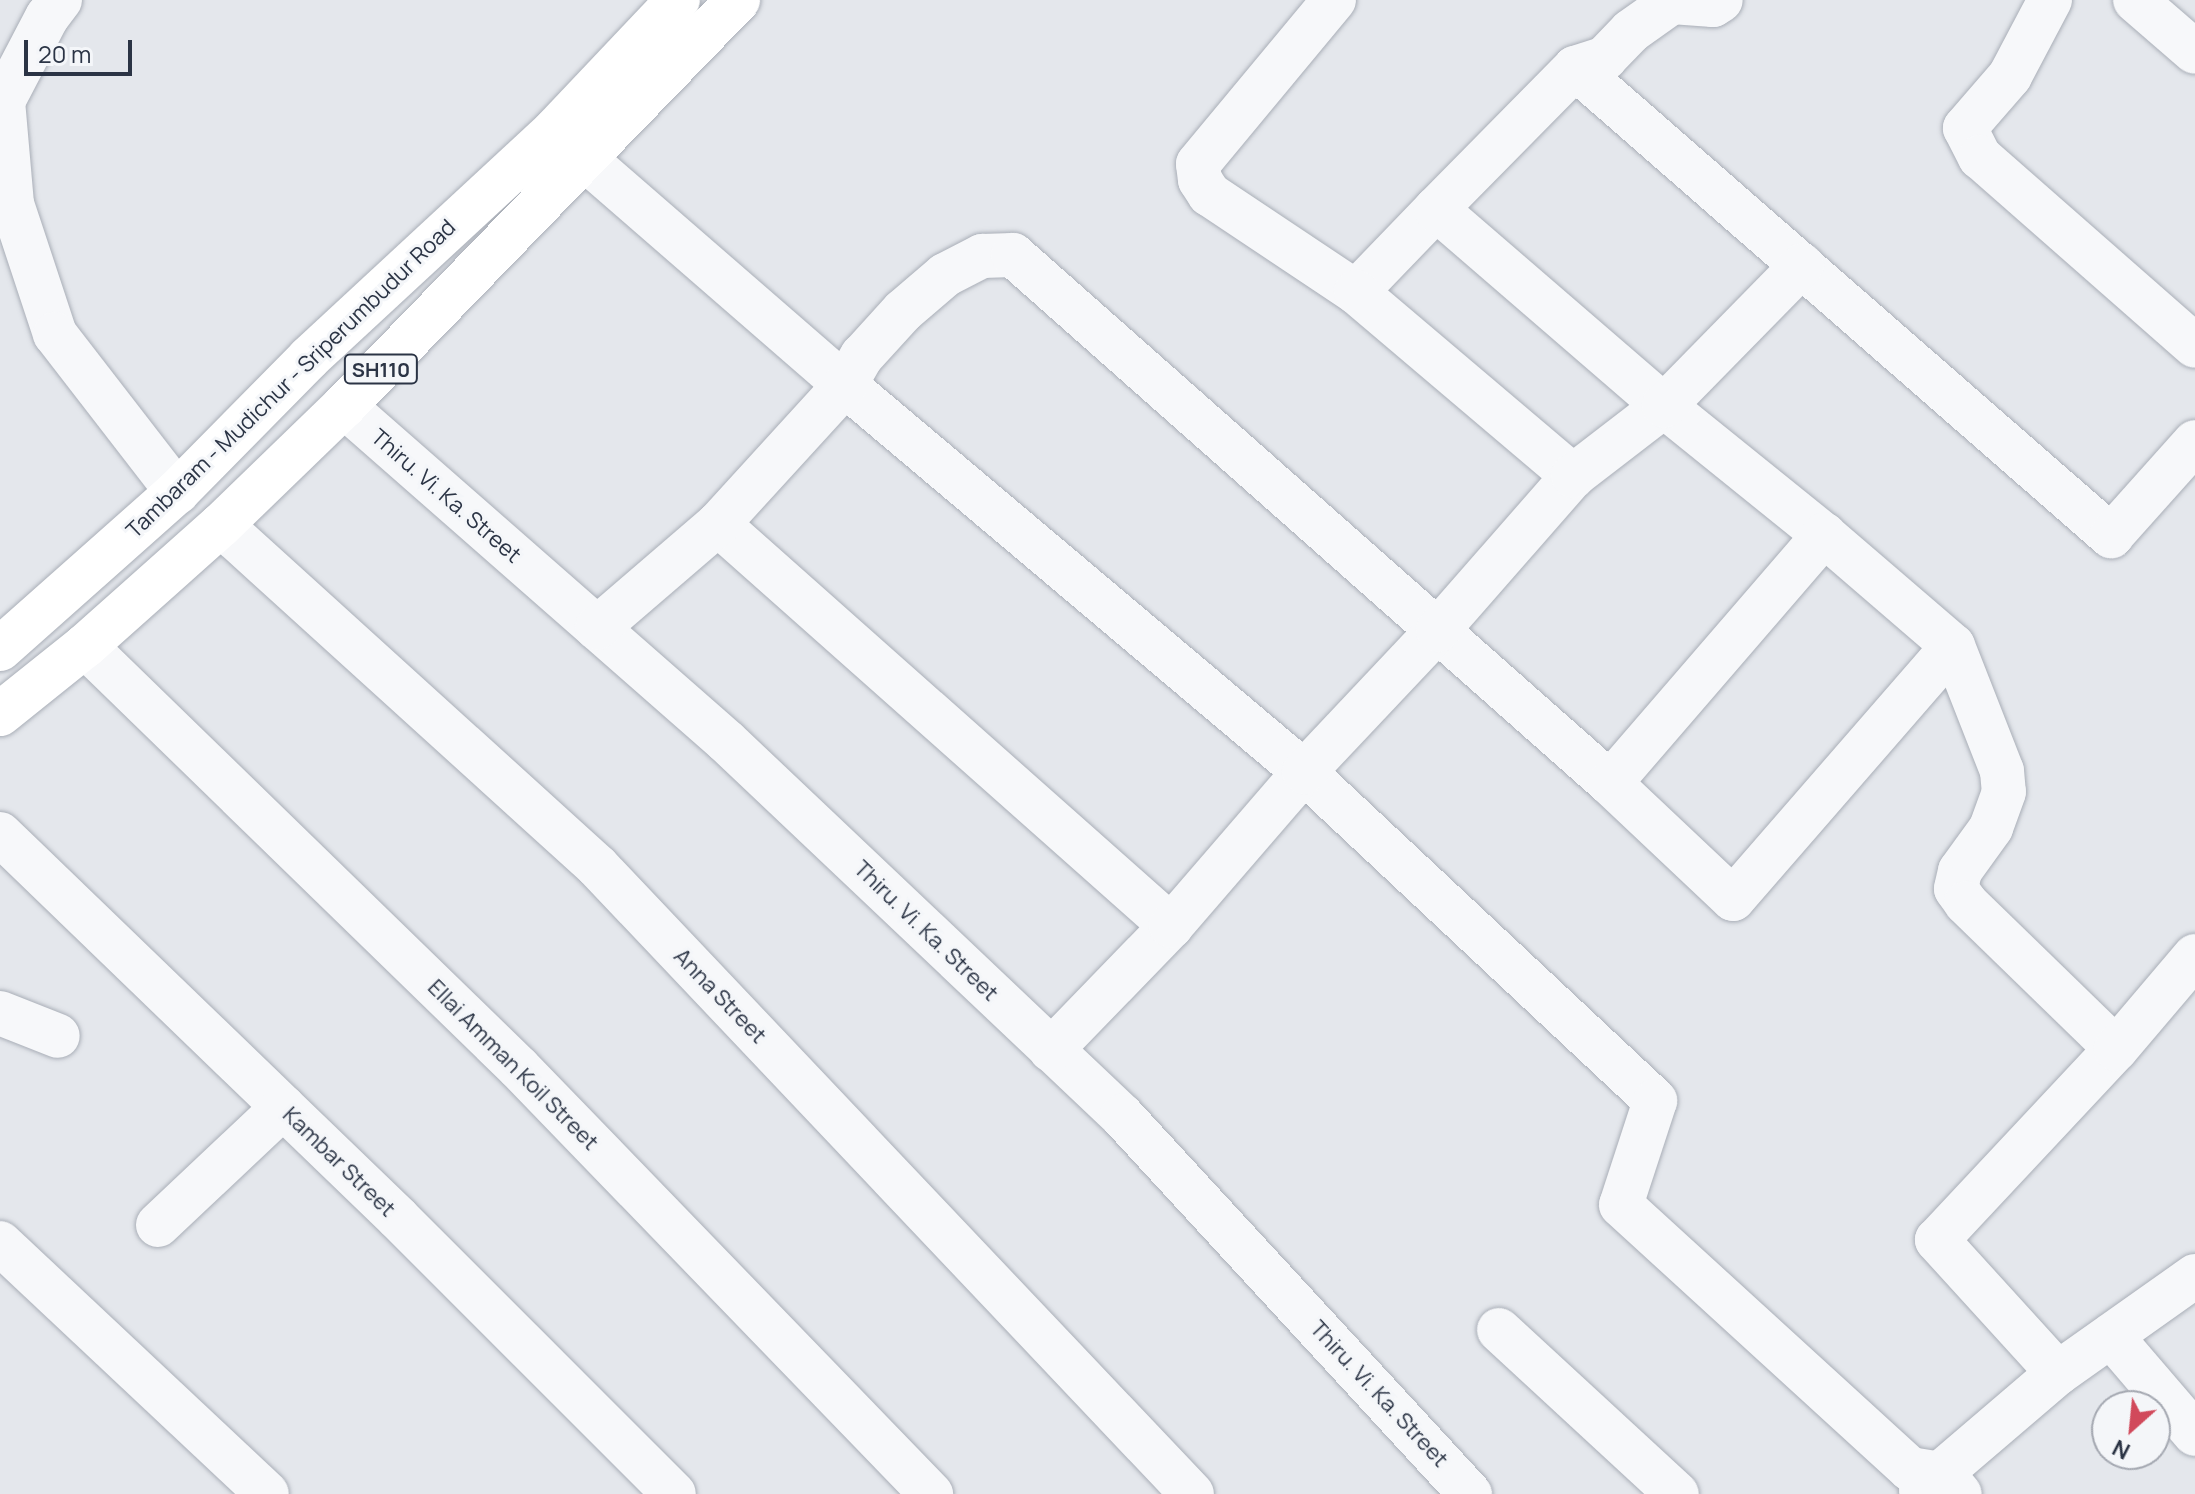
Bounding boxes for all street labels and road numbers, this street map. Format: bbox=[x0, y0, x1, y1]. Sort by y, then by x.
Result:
street label: Tambaram - Mudichur - Sriperumbudur Road bbox=[121, 214, 461, 544]
road number: SH110 bbox=[343, 353, 419, 385]
street label: Thiru. Vi. Ka. Street bbox=[366, 424, 526, 568]
street label: Thiru. Vi. Ka. Street bbox=[848, 855, 1004, 1007]
street label: Anna Street bbox=[668, 943, 772, 1049]
street label: Ellai Amman Koil Street bbox=[422, 974, 604, 1156]
street label: Kambar Street bbox=[277, 1102, 401, 1222]
street label: Thiru. Vi. Ka. Street bbox=[1305, 1315, 1453, 1473]

